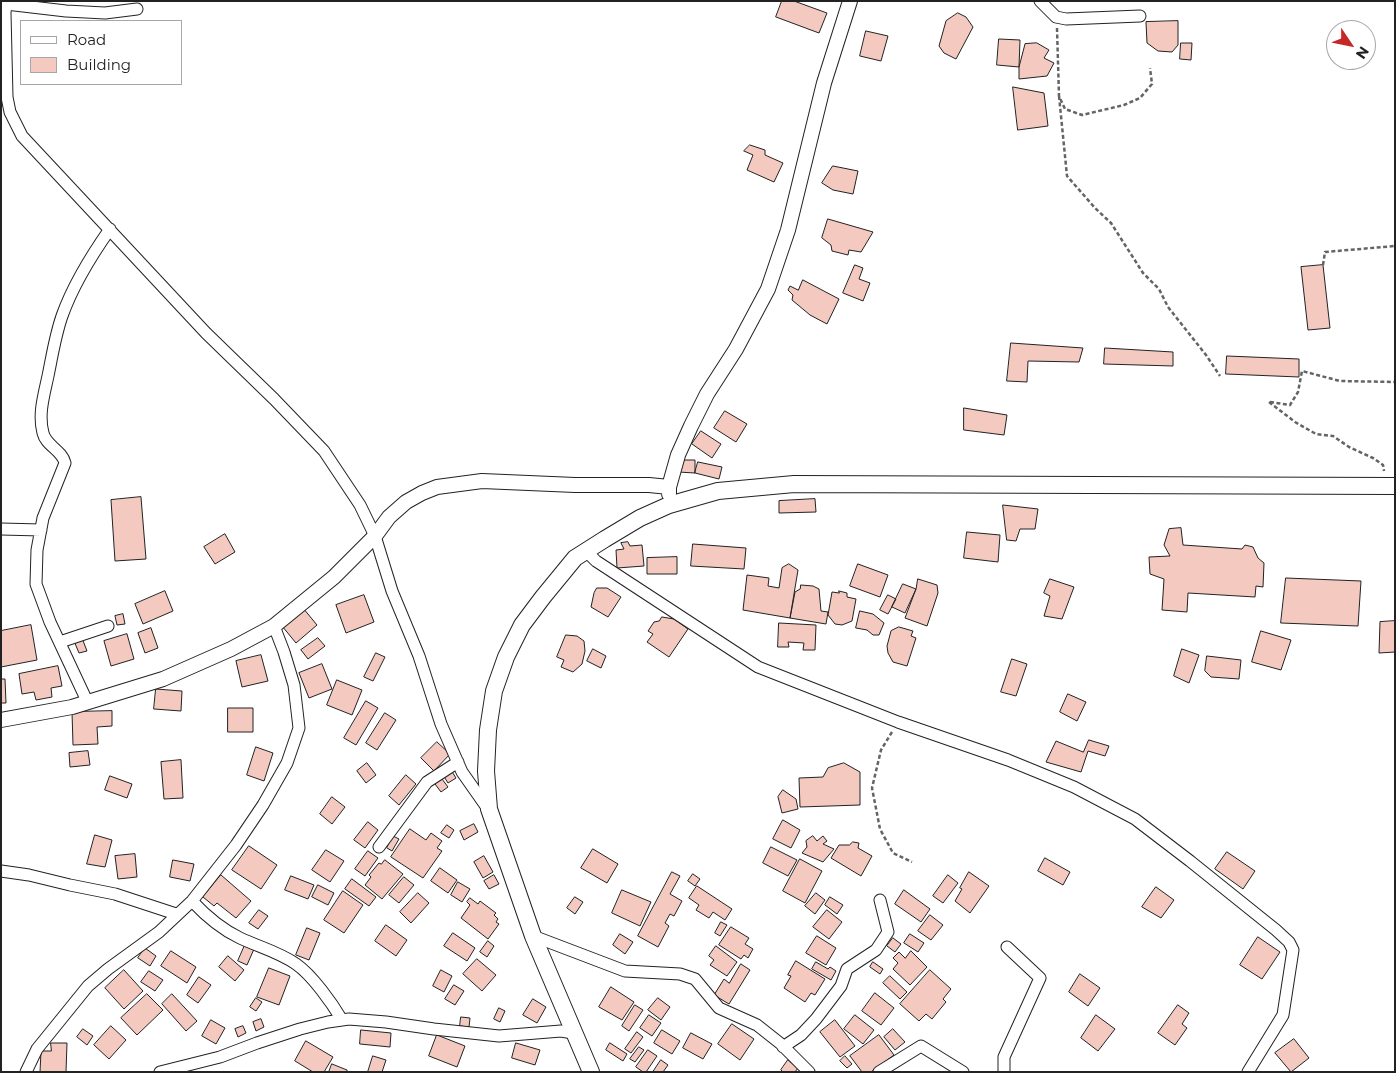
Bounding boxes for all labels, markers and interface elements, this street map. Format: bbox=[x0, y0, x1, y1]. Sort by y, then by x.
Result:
legend bbox=[20, 20, 182, 85]
north arrow bbox=[1326, 20, 1376, 70]
text: Road bbox=[67, 30, 106, 49]
text: N bbox=[1352, 43, 1373, 63]
text: Building bbox=[67, 55, 131, 74]

